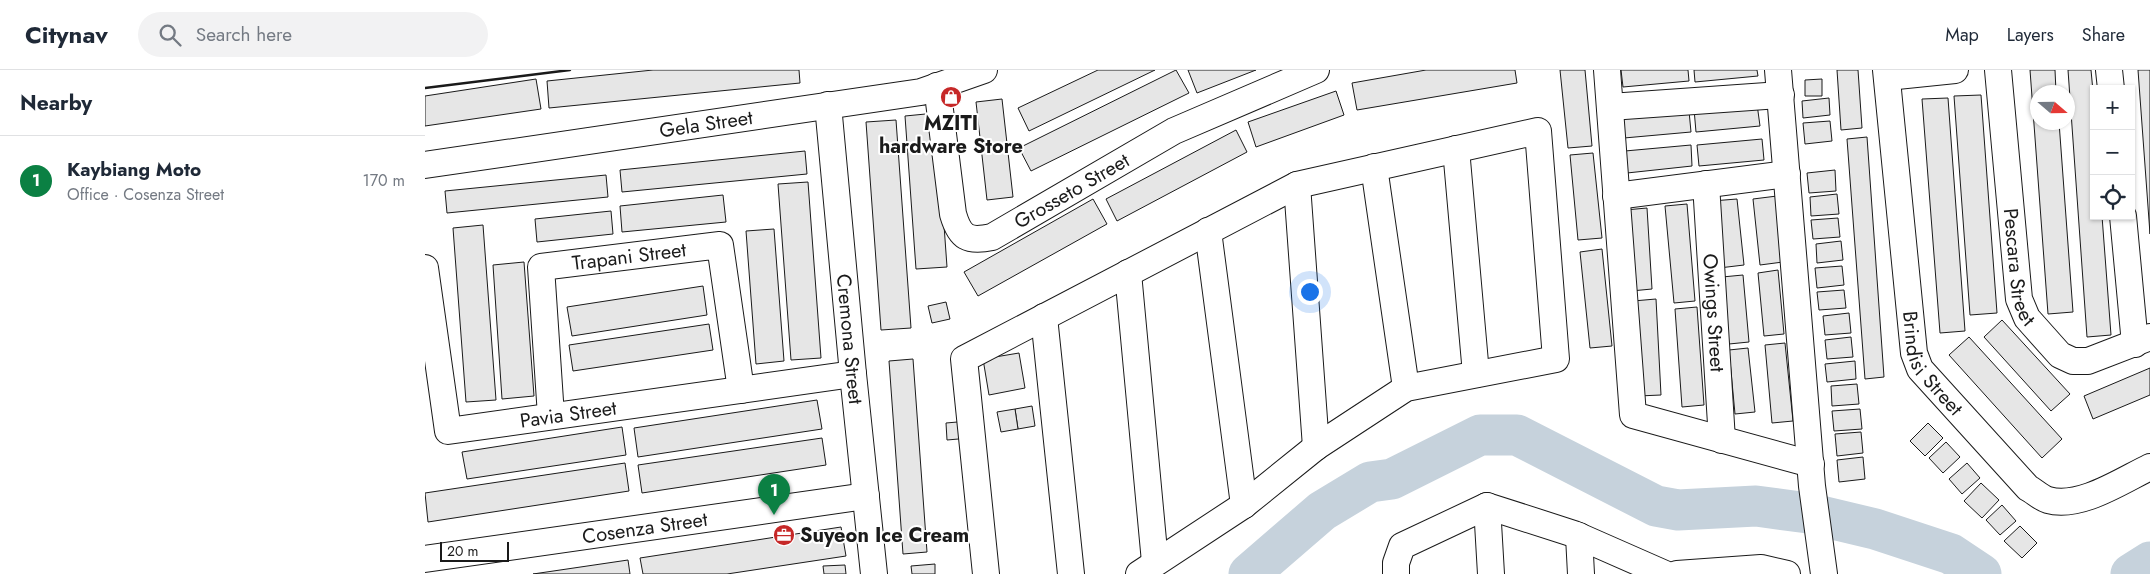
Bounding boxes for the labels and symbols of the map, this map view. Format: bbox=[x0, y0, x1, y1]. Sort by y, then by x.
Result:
shop icon: MZITI hardware Store bbox=[939, 85, 963, 109]
north arrow bbox=[2030, 85, 2075, 130]
street label: Gela Street bbox=[658, 103, 755, 145]
place label: MZITI hardware Store bbox=[879, 109, 1023, 161]
street label: Grosseto Street bbox=[1009, 146, 1135, 236]
street label: Pescara Street bbox=[1996, 207, 2042, 333]
street label: Trapani Street bbox=[570, 235, 688, 278]
street label: Owings Street bbox=[1695, 253, 1732, 373]
street label: Cremona Street bbox=[829, 272, 870, 406]
your location bbox=[1297, 279, 1323, 305]
street label: Brindisi Street bbox=[1895, 310, 1970, 422]
street label: Pavia Street bbox=[518, 393, 619, 436]
pin: 1 bbox=[758, 474, 790, 515]
street label: Cosenza Street bbox=[580, 505, 709, 551]
place label: Suyeon Ice Cream bbox=[800, 521, 969, 550]
office icon: Suyeon Ice Cream bbox=[772, 523, 796, 547]
scale bar bbox=[440, 539, 509, 562]

